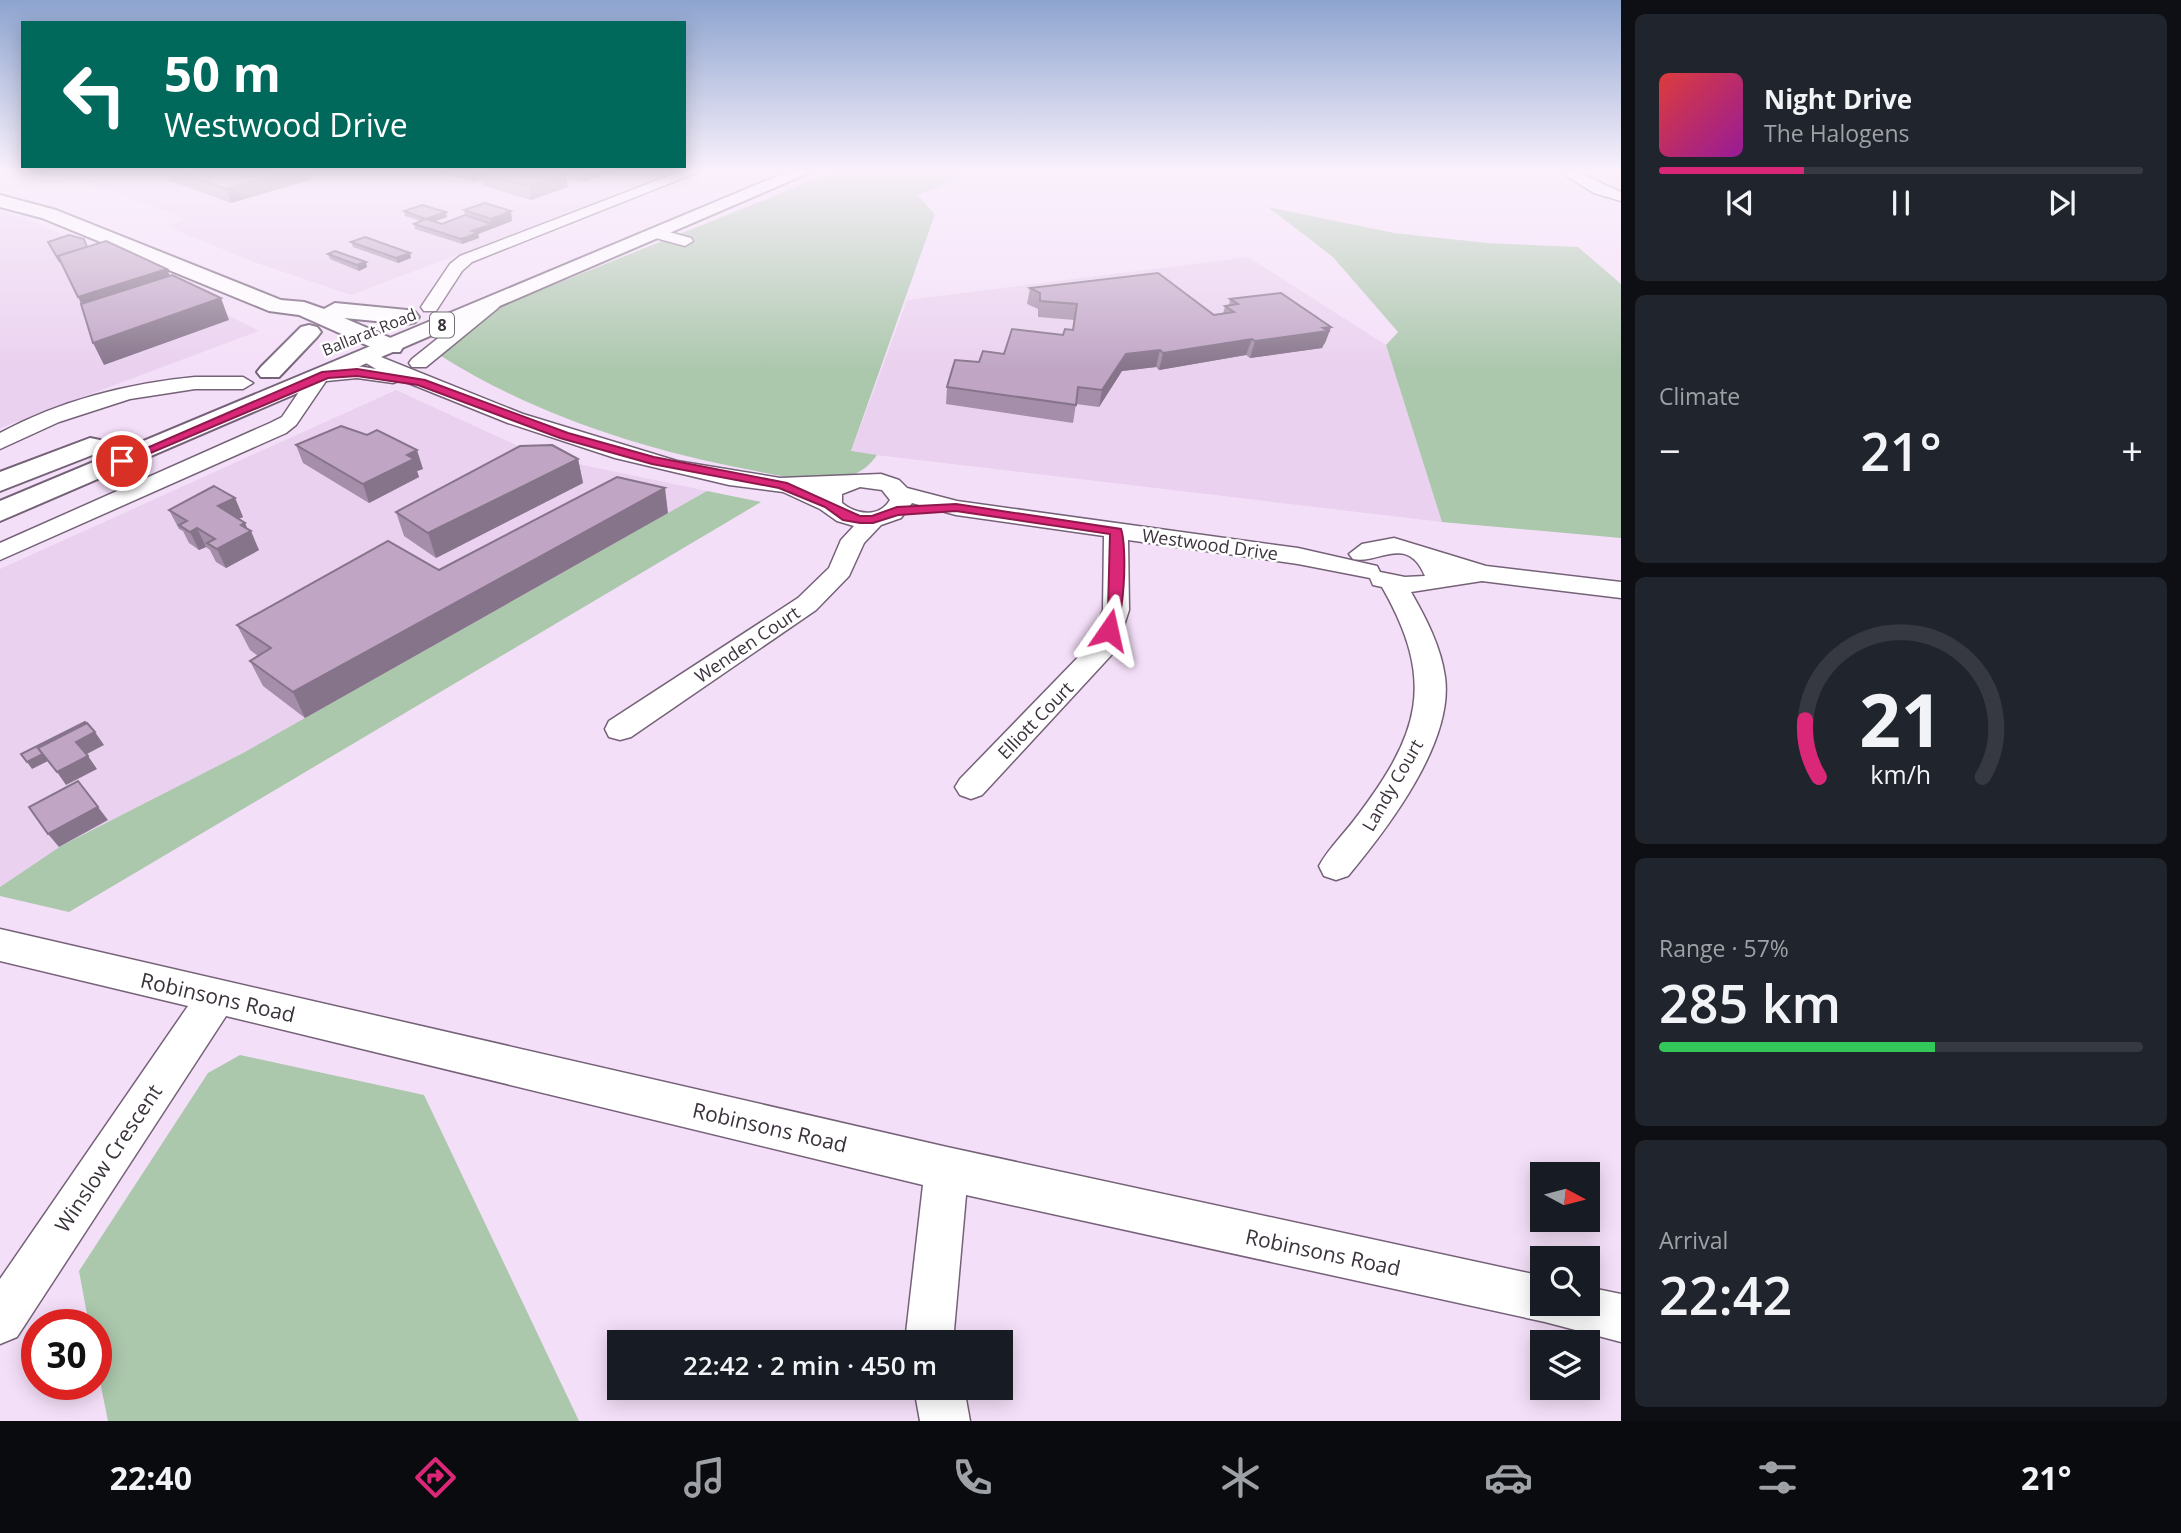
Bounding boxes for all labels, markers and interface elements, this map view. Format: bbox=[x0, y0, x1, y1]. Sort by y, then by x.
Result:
text: 50 m bbox=[164, 40, 281, 106]
icon: left bbox=[49, 49, 140, 140]
text: Night Drive bbox=[1764, 81, 1912, 117]
text: Westwood Drive bbox=[164, 103, 408, 146]
text: The Halogens bbox=[1764, 117, 1910, 149]
icon: previous bbox=[1721, 184, 1759, 222]
icon: pause bbox=[1882, 184, 1920, 222]
icon: next bbox=[2043, 184, 2081, 222]
street label: Ballarat Road bbox=[319, 303, 419, 361]
road number: 8 bbox=[430, 312, 454, 338]
text: Climate bbox=[1659, 380, 1740, 412]
text: 21° bbox=[1860, 415, 1942, 486]
text: − bbox=[1659, 424, 1681, 476]
text: + bbox=[2121, 424, 2143, 476]
pin bbox=[92, 431, 152, 491]
icon: arrive bbox=[103, 442, 141, 480]
street label: Westwood Drive bbox=[1140, 523, 1280, 565]
position arrow bbox=[1072, 593, 1146, 667]
street label: Wenden Court bbox=[690, 600, 804, 688]
text: 21 bbox=[1859, 669, 1943, 768]
street label: Elliott Court bbox=[992, 676, 1078, 764]
street label: Landy Court bbox=[1356, 735, 1428, 835]
text: km/h bbox=[1871, 756, 1931, 790]
text: Range · 57% bbox=[1659, 932, 1789, 964]
street label: Robinsons Road bbox=[138, 966, 298, 1028]
text: 285 km bbox=[1659, 967, 1841, 1038]
street label: Winslow Crescent bbox=[48, 1078, 168, 1238]
street label: Robinsons Road bbox=[690, 1096, 850, 1158]
north arrow bbox=[1530, 1162, 1600, 1232]
map controls bbox=[1530, 1162, 1600, 1400]
street label: Robinsons Road bbox=[1243, 1222, 1403, 1282]
text: Arrival bbox=[1659, 1224, 1728, 1256]
button: search bbox=[1530, 1246, 1600, 1316]
text: 22:42 bbox=[1659, 1259, 1792, 1330]
speed limit sign: 30 bbox=[21, 1309, 112, 1400]
button: layers bbox=[1530, 1330, 1600, 1400]
text: 22:42 · 2 min · 450 m bbox=[683, 1347, 937, 1383]
icon: directions bbox=[411, 1453, 460, 1502]
icon: music bbox=[680, 1453, 729, 1502]
icon: phone bbox=[948, 1453, 997, 1502]
icon: climate bbox=[1216, 1453, 1265, 1502]
icon: car bbox=[1484, 1453, 1533, 1502]
icon: filters bbox=[1753, 1453, 1802, 1502]
text: 22:40 bbox=[110, 1456, 192, 1499]
text: 21° bbox=[2021, 1456, 2071, 1499]

